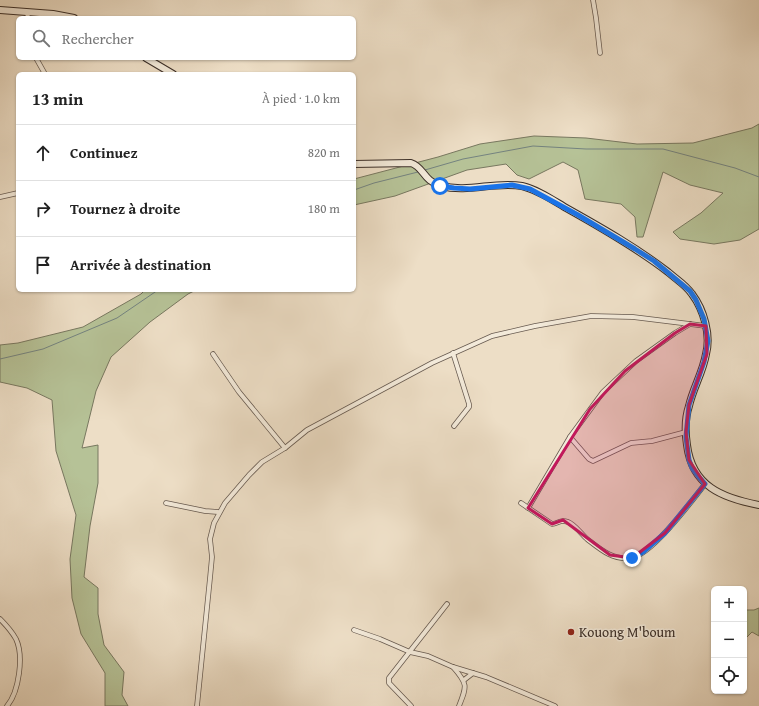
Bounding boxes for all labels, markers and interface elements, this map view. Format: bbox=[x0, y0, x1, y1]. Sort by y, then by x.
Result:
search box bbox=[16, 16, 356, 60]
icon: search bbox=[30, 27, 52, 49]
text: Rechercher bbox=[62, 28, 134, 49]
text: 13 min bbox=[32, 86, 83, 111]
text: À pied · 1.0 km bbox=[262, 89, 340, 108]
icon: ahead bbox=[32, 142, 54, 164]
text: Continuez bbox=[70, 142, 138, 163]
text: 820 m bbox=[308, 143, 340, 162]
route start bbox=[431, 177, 449, 195]
icon: right bbox=[32, 198, 54, 220]
text: Tournez à droite bbox=[70, 198, 180, 219]
text: 180 m bbox=[308, 199, 340, 218]
icon: arrive bbox=[32, 254, 54, 276]
text: Arrivée à destination bbox=[70, 254, 211, 275]
route end bbox=[623, 549, 641, 567]
map controls bbox=[711, 586, 747, 694]
button: + bbox=[711, 586, 747, 622]
place label: Kouong M'boum bbox=[579, 622, 676, 642]
button: − bbox=[711, 622, 747, 658]
marker: Kouong M'boum bbox=[566, 627, 576, 637]
button: locate bbox=[711, 658, 747, 694]

